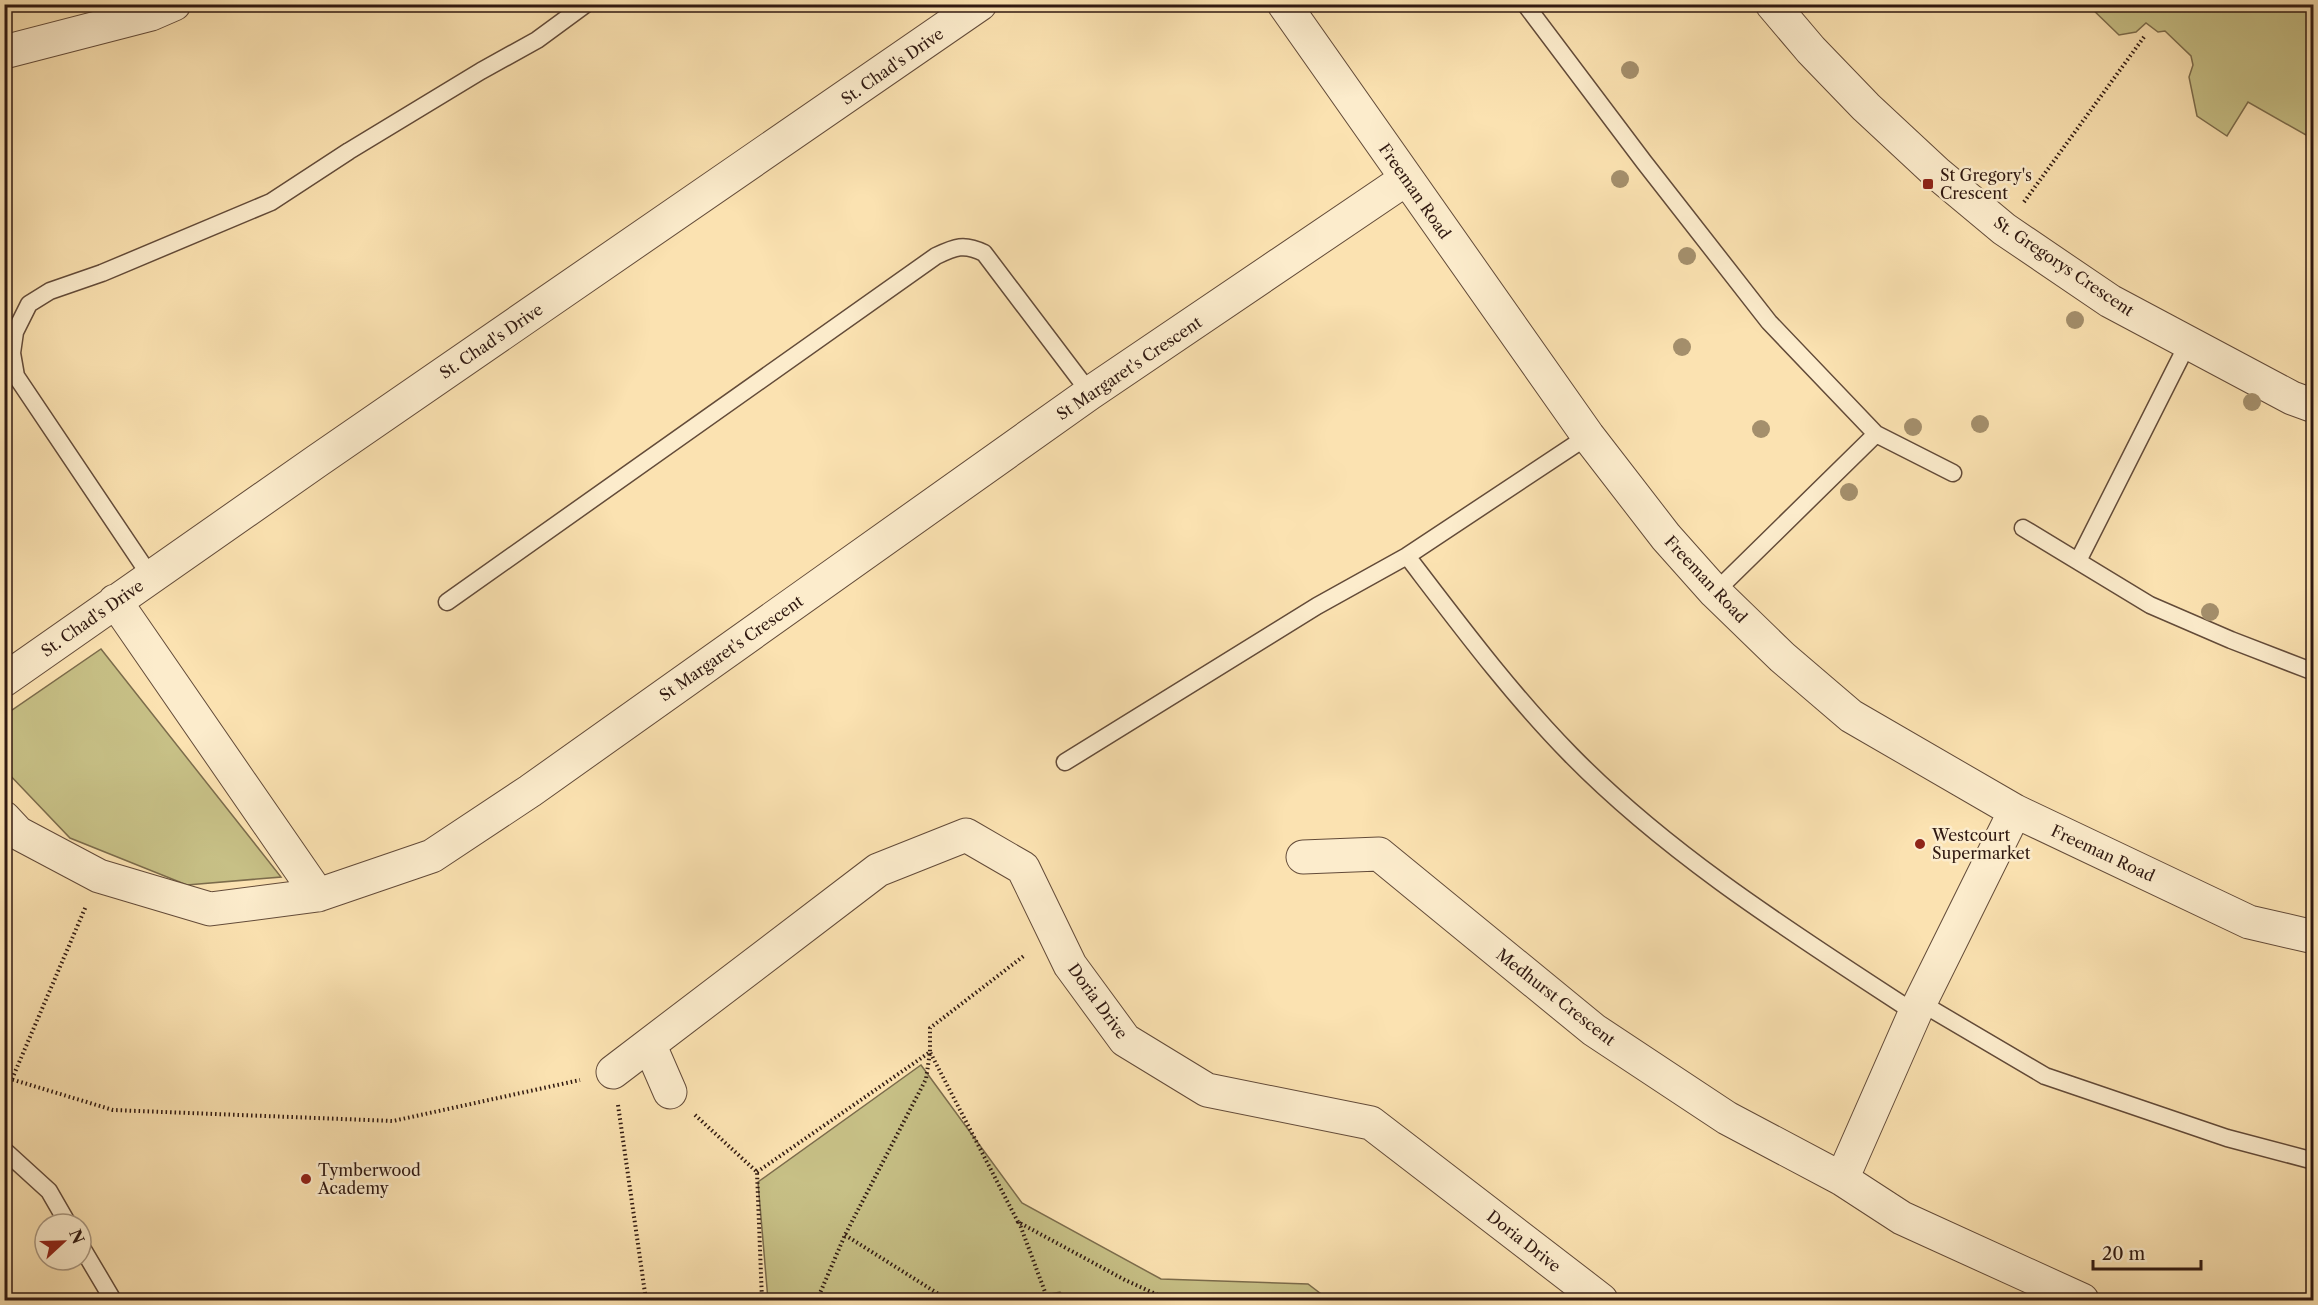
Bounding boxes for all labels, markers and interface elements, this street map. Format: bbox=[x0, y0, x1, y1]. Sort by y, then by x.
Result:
street label: St. Chad's Drive bbox=[837, 23, 947, 109]
street label: Freeman Road bbox=[1375, 139, 1455, 243]
place label: St Gregory's Crescent bbox=[1940, 165, 2032, 203]
marker: St Gregory's Crescent bbox=[1921, 177, 1935, 191]
street label: St. Gregorys Crescent bbox=[1990, 212, 2138, 321]
street label: St. Chad's Drive bbox=[436, 299, 547, 383]
street label: St Margaret's Crescent bbox=[1053, 312, 1206, 424]
street label: Freeman Road bbox=[1660, 531, 1752, 627]
street label: St. Chad's Drive bbox=[37, 575, 147, 661]
street label: St Margaret's Crescent bbox=[655, 591, 807, 705]
street label: Freeman Road bbox=[2048, 820, 2158, 886]
place label: Westcourt Supermarket bbox=[1931, 825, 2031, 863]
marker: Westcourt Supermarket bbox=[1913, 837, 1927, 851]
street label: Medhurst Crescent bbox=[1492, 944, 1620, 1050]
street label: Doria Drive bbox=[1064, 959, 1132, 1043]
place label: Tymberwood Academy bbox=[317, 1160, 421, 1198]
marker: Tymberwood Academy bbox=[299, 1172, 313, 1186]
street label: Doria Drive bbox=[1483, 1206, 1565, 1276]
north arrow bbox=[33, 1212, 93, 1272]
text: N bbox=[65, 1226, 89, 1247]
scale bar bbox=[2093, 1233, 2201, 1271]
text: 20 m bbox=[2102, 1243, 2146, 1265]

